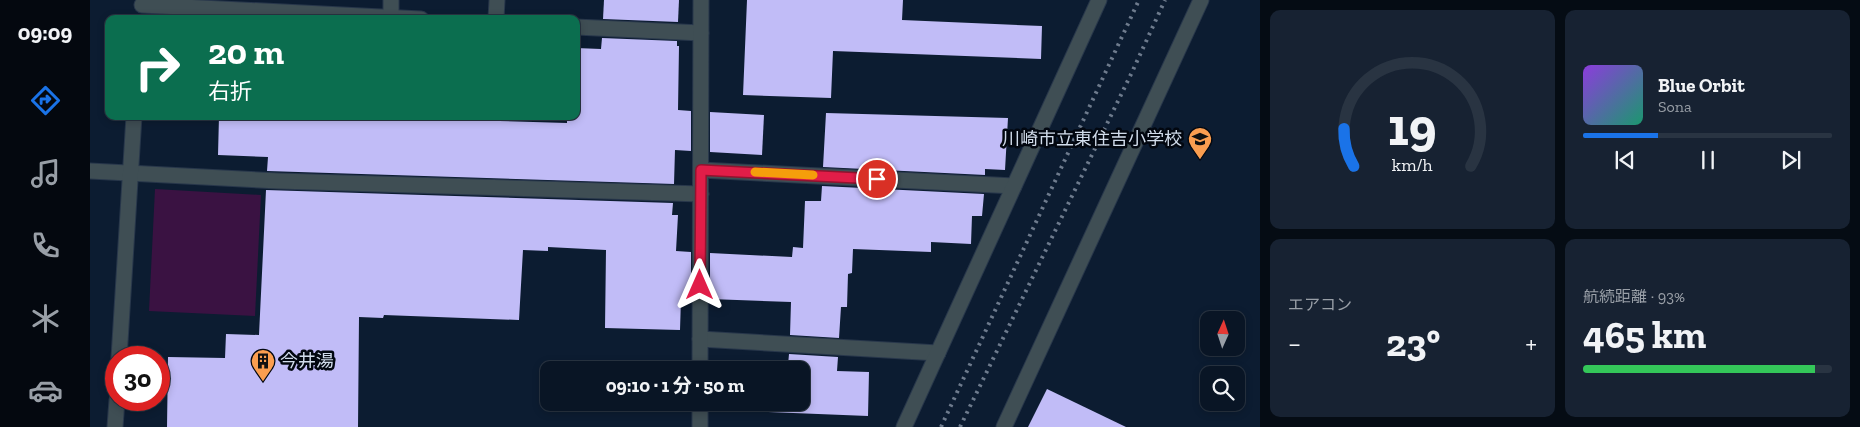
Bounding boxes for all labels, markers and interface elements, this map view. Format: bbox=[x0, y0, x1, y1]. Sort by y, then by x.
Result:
text: 09:09 bbox=[18, 19, 72, 46]
text: 20 m bbox=[208, 31, 284, 73]
icon: right bbox=[125, 35, 190, 100]
text: Blue Orbit bbox=[1658, 74, 1745, 97]
text: 右折 bbox=[208, 78, 252, 105]
icon: directions bbox=[28, 83, 63, 118]
text: 19 bbox=[1388, 96, 1437, 158]
text: Sona bbox=[1658, 97, 1692, 116]
school or university icon: 川崎市立東住吉小学校 bbox=[1187, 126, 1213, 160]
place label: 川崎市立東住吉小学校 bbox=[1002, 128, 1182, 150]
icon: previous bbox=[1611, 146, 1639, 174]
icon: pause bbox=[1694, 146, 1722, 174]
icon: next bbox=[1777, 146, 1805, 174]
text: km/h bbox=[1392, 154, 1433, 176]
icon: music bbox=[28, 156, 63, 191]
pin bbox=[856, 158, 898, 200]
icon: arrive bbox=[863, 165, 891, 193]
icon: phone bbox=[28, 228, 63, 263]
position arrow bbox=[673, 258, 725, 310]
text: 航続距離 · 93% bbox=[1583, 287, 1685, 306]
text: エアコン bbox=[1288, 295, 1352, 314]
icon: climate bbox=[28, 301, 63, 336]
north arrow bbox=[1200, 311, 1245, 356]
map controls bbox=[1200, 311, 1245, 411]
text: 465 km bbox=[1583, 312, 1706, 358]
text: 23° bbox=[1386, 320, 1440, 366]
text: − bbox=[1288, 327, 1301, 360]
text: + bbox=[1525, 327, 1537, 360]
speed limit sign: 30 bbox=[105, 346, 170, 411]
building icon: 今井湯 bbox=[250, 348, 276, 382]
place label: 今井湯 bbox=[280, 350, 334, 372]
button: search bbox=[1200, 366, 1245, 411]
icon: car bbox=[28, 373, 63, 408]
text: 09:10 · 1 分 · 50 m bbox=[606, 374, 744, 397]

